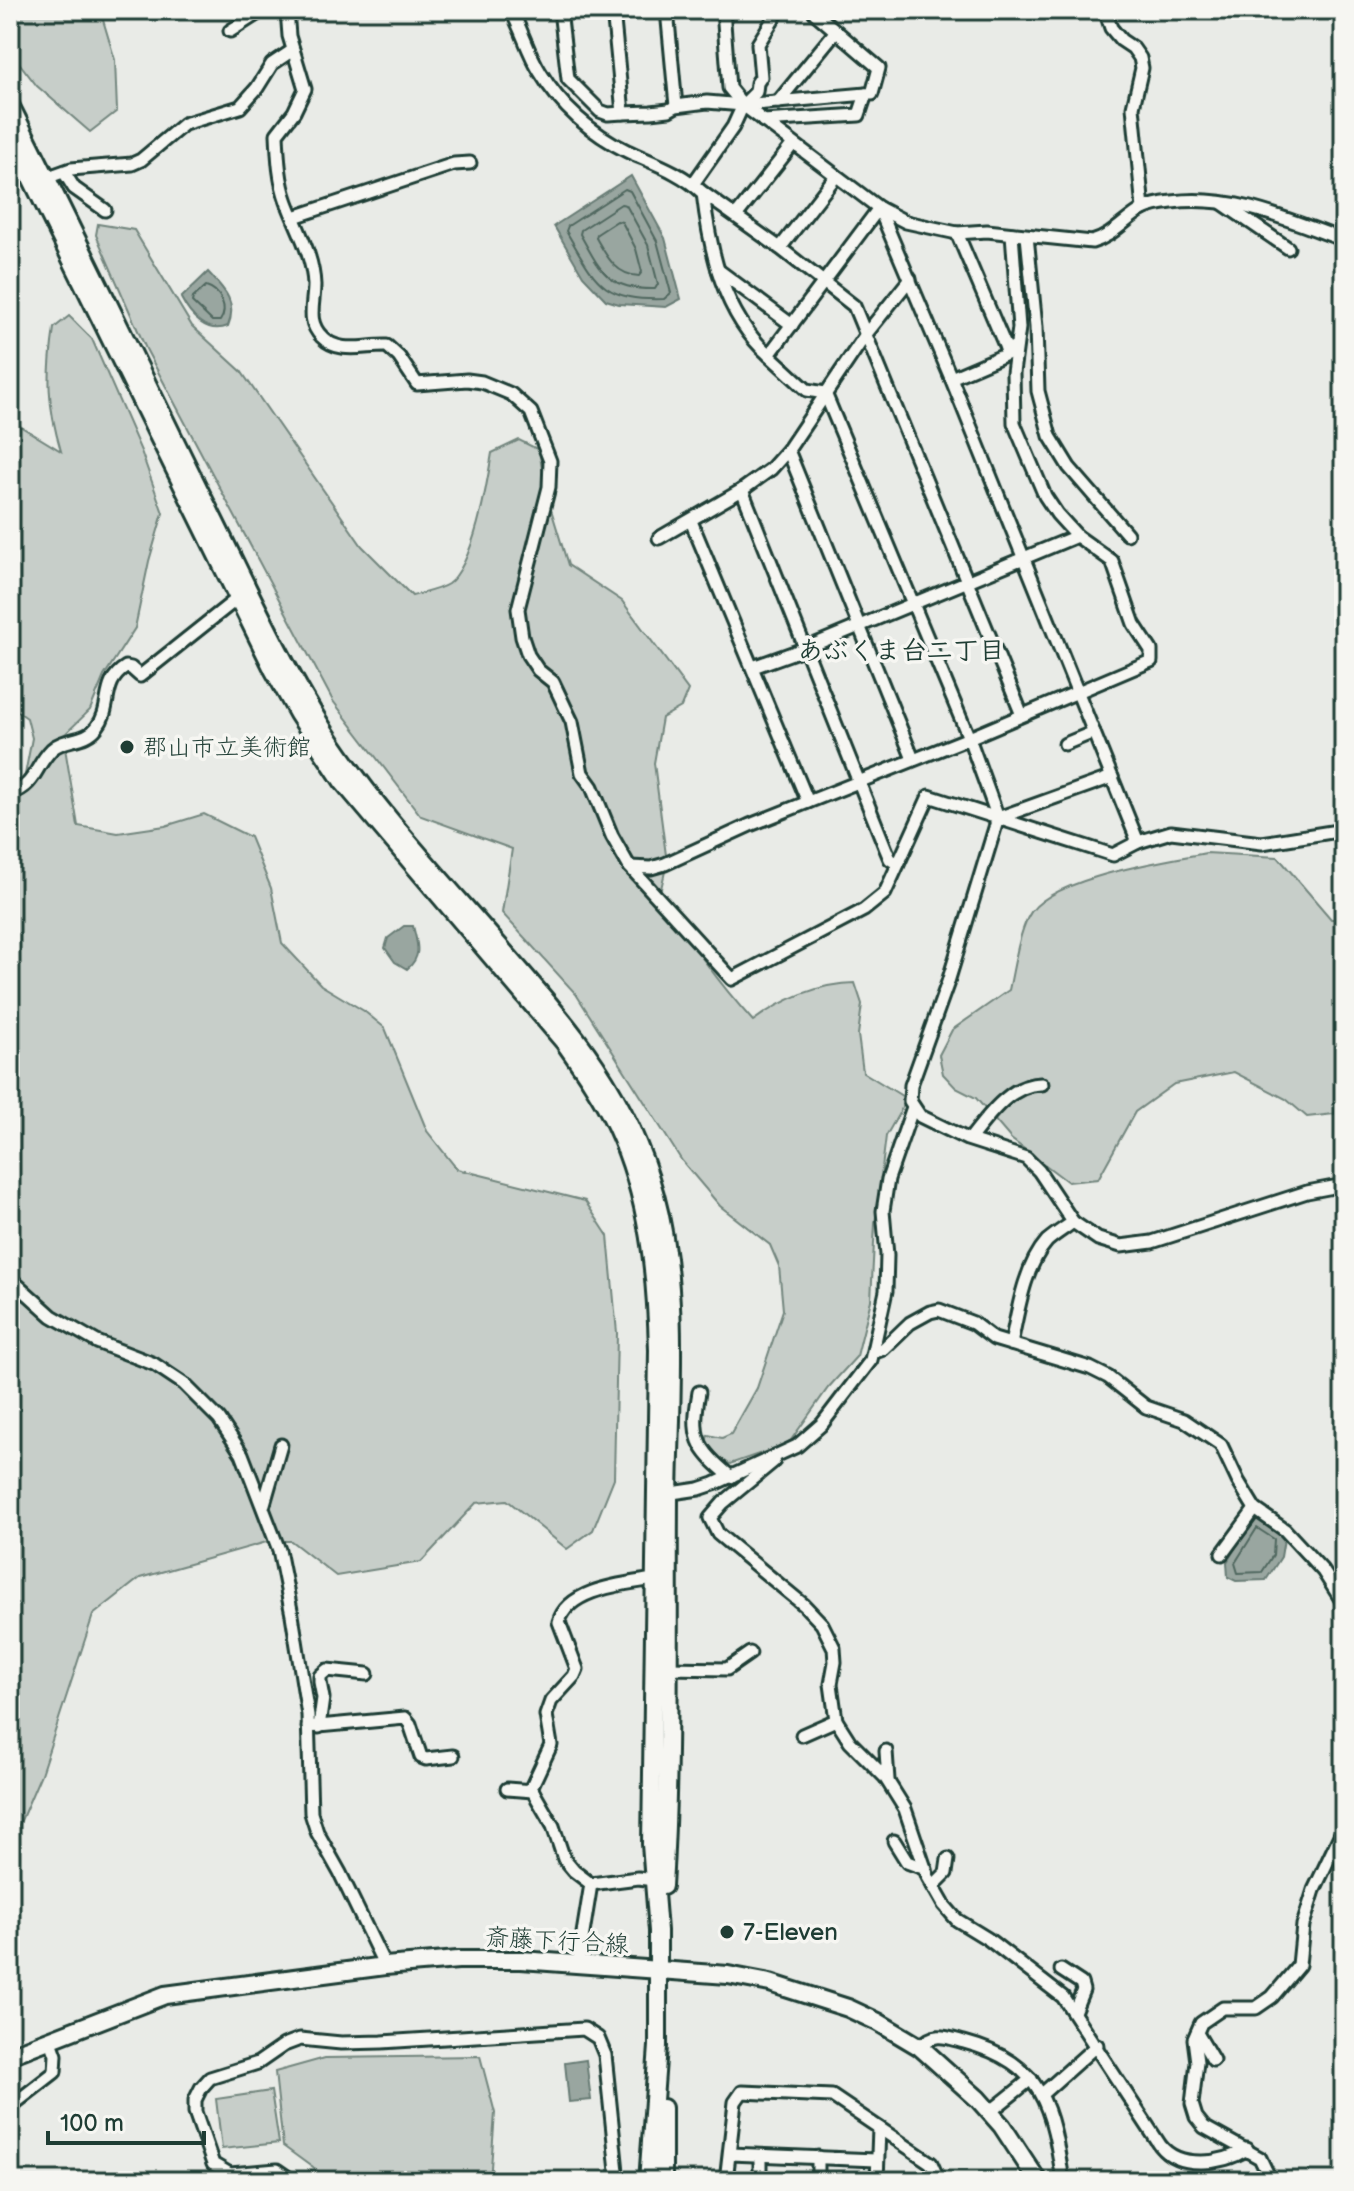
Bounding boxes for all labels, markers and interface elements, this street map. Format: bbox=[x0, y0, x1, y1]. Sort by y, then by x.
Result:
district label: あぶくま台二丁目 bbox=[797, 636, 1005, 667]
place label: 郡山市立美術館 bbox=[143, 733, 311, 762]
marker: 郡山市立美術館 bbox=[118, 738, 136, 756]
place label: 7-Eleven bbox=[743, 1918, 838, 1947]
street label: 斎藤下行合線 bbox=[484, 1923, 630, 1959]
marker: 7-Eleven bbox=[718, 1923, 736, 1941]
scale bar bbox=[48, 2095, 204, 2145]
text: 100 m bbox=[60, 2109, 124, 2138]

